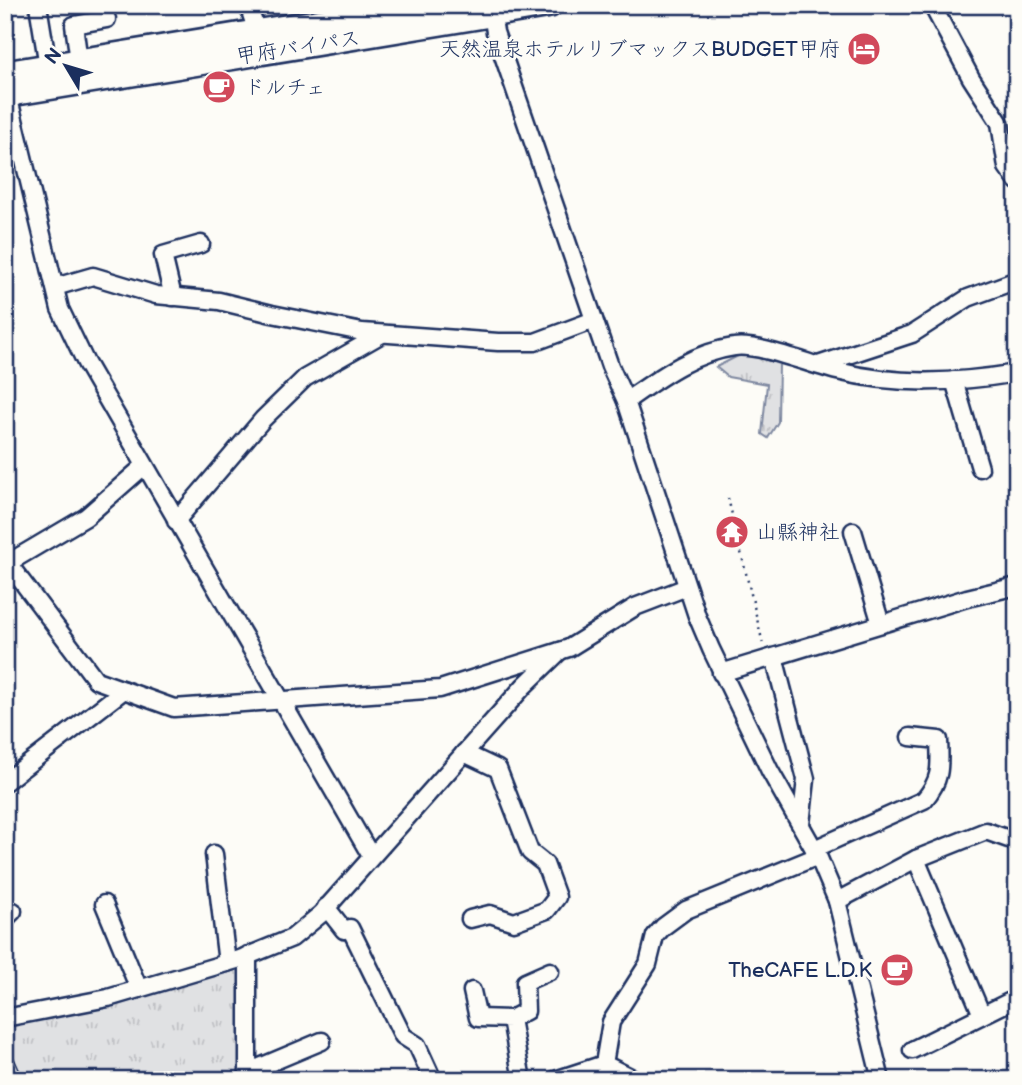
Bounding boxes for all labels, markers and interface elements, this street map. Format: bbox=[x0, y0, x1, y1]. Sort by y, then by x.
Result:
street label: 甲府バイパス bbox=[234, 25, 362, 70]
hotel icon: 天然温泉ホテルリブマックスBUDGET甲府 bbox=[845, 30, 883, 68]
north arrow bbox=[32, 32, 102, 102]
place label: 天然温泉ホテルリブマックスBUDGET甲府 bbox=[439, 37, 840, 62]
text: N bbox=[40, 44, 67, 69]
cafe icon: ドルチェ bbox=[200, 68, 238, 106]
place label: ドルチェ bbox=[244, 75, 326, 100]
temple icon: 山縣神社 bbox=[713, 513, 751, 551]
place label: 山縣神社 bbox=[756, 520, 840, 545]
cafe icon: TheCAFE L.D.K bbox=[878, 951, 916, 989]
place label: TheCAFE L.D.K bbox=[728, 958, 872, 983]

